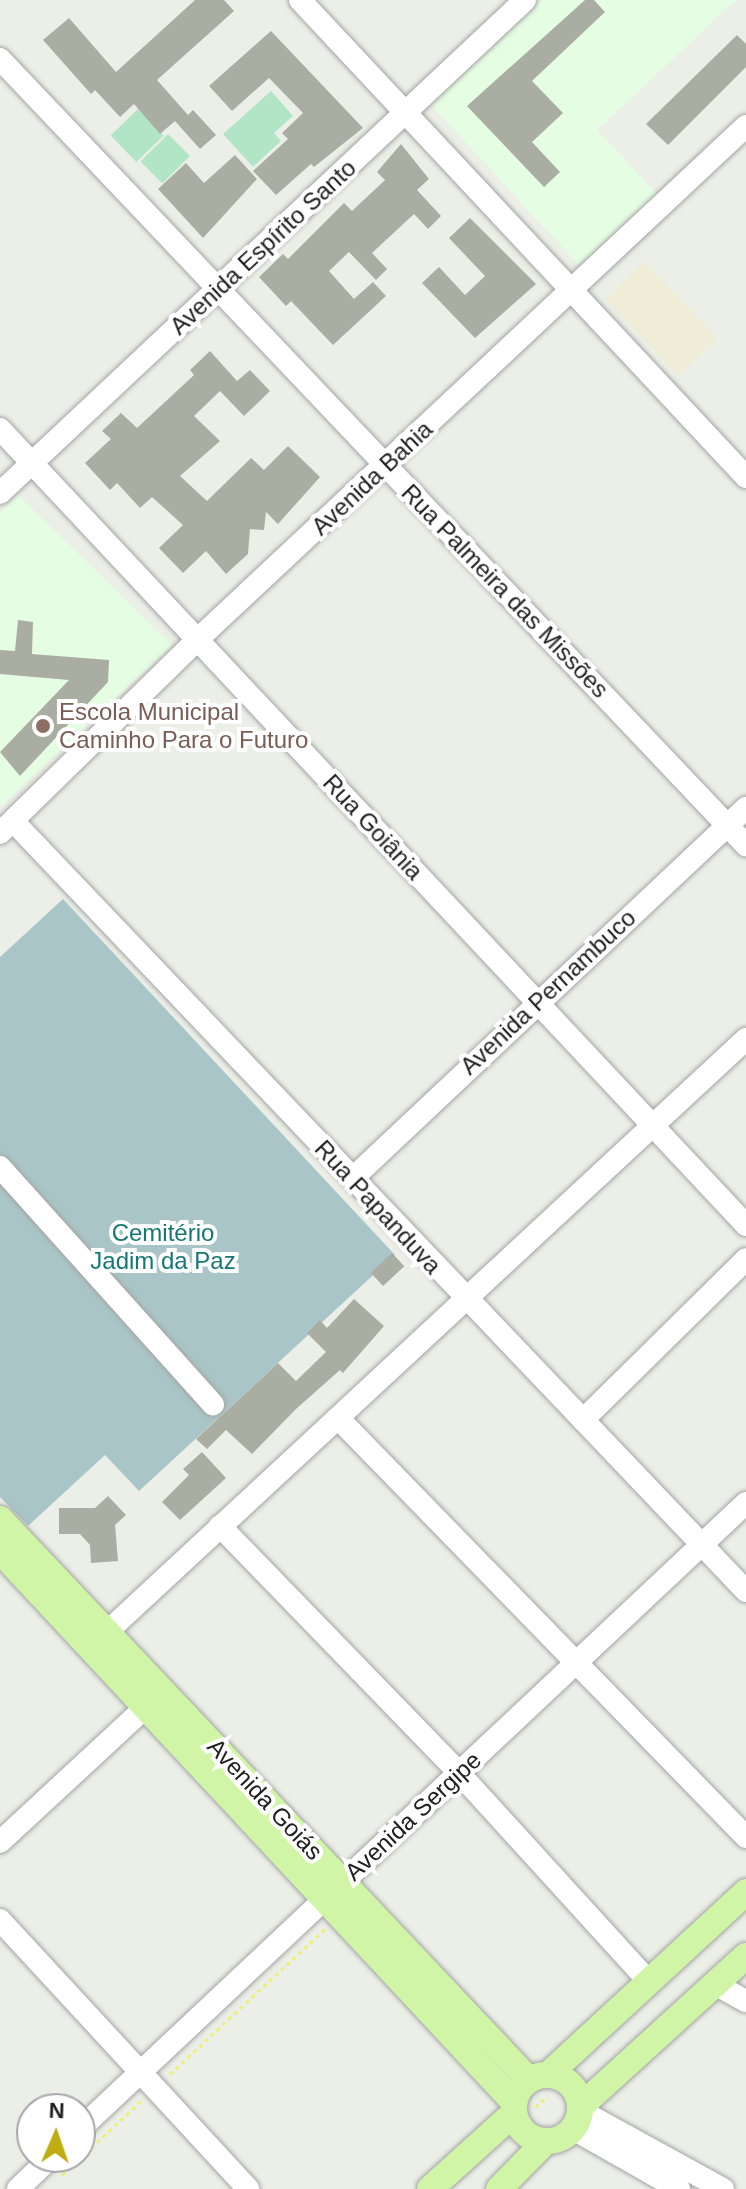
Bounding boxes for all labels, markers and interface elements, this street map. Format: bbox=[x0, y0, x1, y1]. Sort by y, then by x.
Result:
street label: Avenida Espírito Santo bbox=[164, 153, 362, 341]
street label: Avenida Bahia bbox=[306, 415, 438, 541]
street label: Rua Palmeira das Missões bbox=[395, 478, 615, 704]
place label: Escola Municipal Caminho Para o Futuro bbox=[59, 698, 308, 754]
marker: Escola Municipal Caminho Para o Futuro bbox=[34, 717, 52, 735]
street label: Rua Goiânia bbox=[317, 768, 429, 886]
street label: Avenida Pernambuco bbox=[454, 903, 642, 1081]
street label: Rua Papanduva bbox=[309, 1134, 447, 1280]
park label: Cemitério Jadim da Paz bbox=[90, 1219, 236, 1275]
street label: Avenida Goiás bbox=[201, 1732, 329, 1866]
street label: Avenida Sergipe bbox=[339, 1746, 487, 1886]
north arrow bbox=[16, 2093, 96, 2173]
text: N bbox=[48, 2098, 65, 2123]

